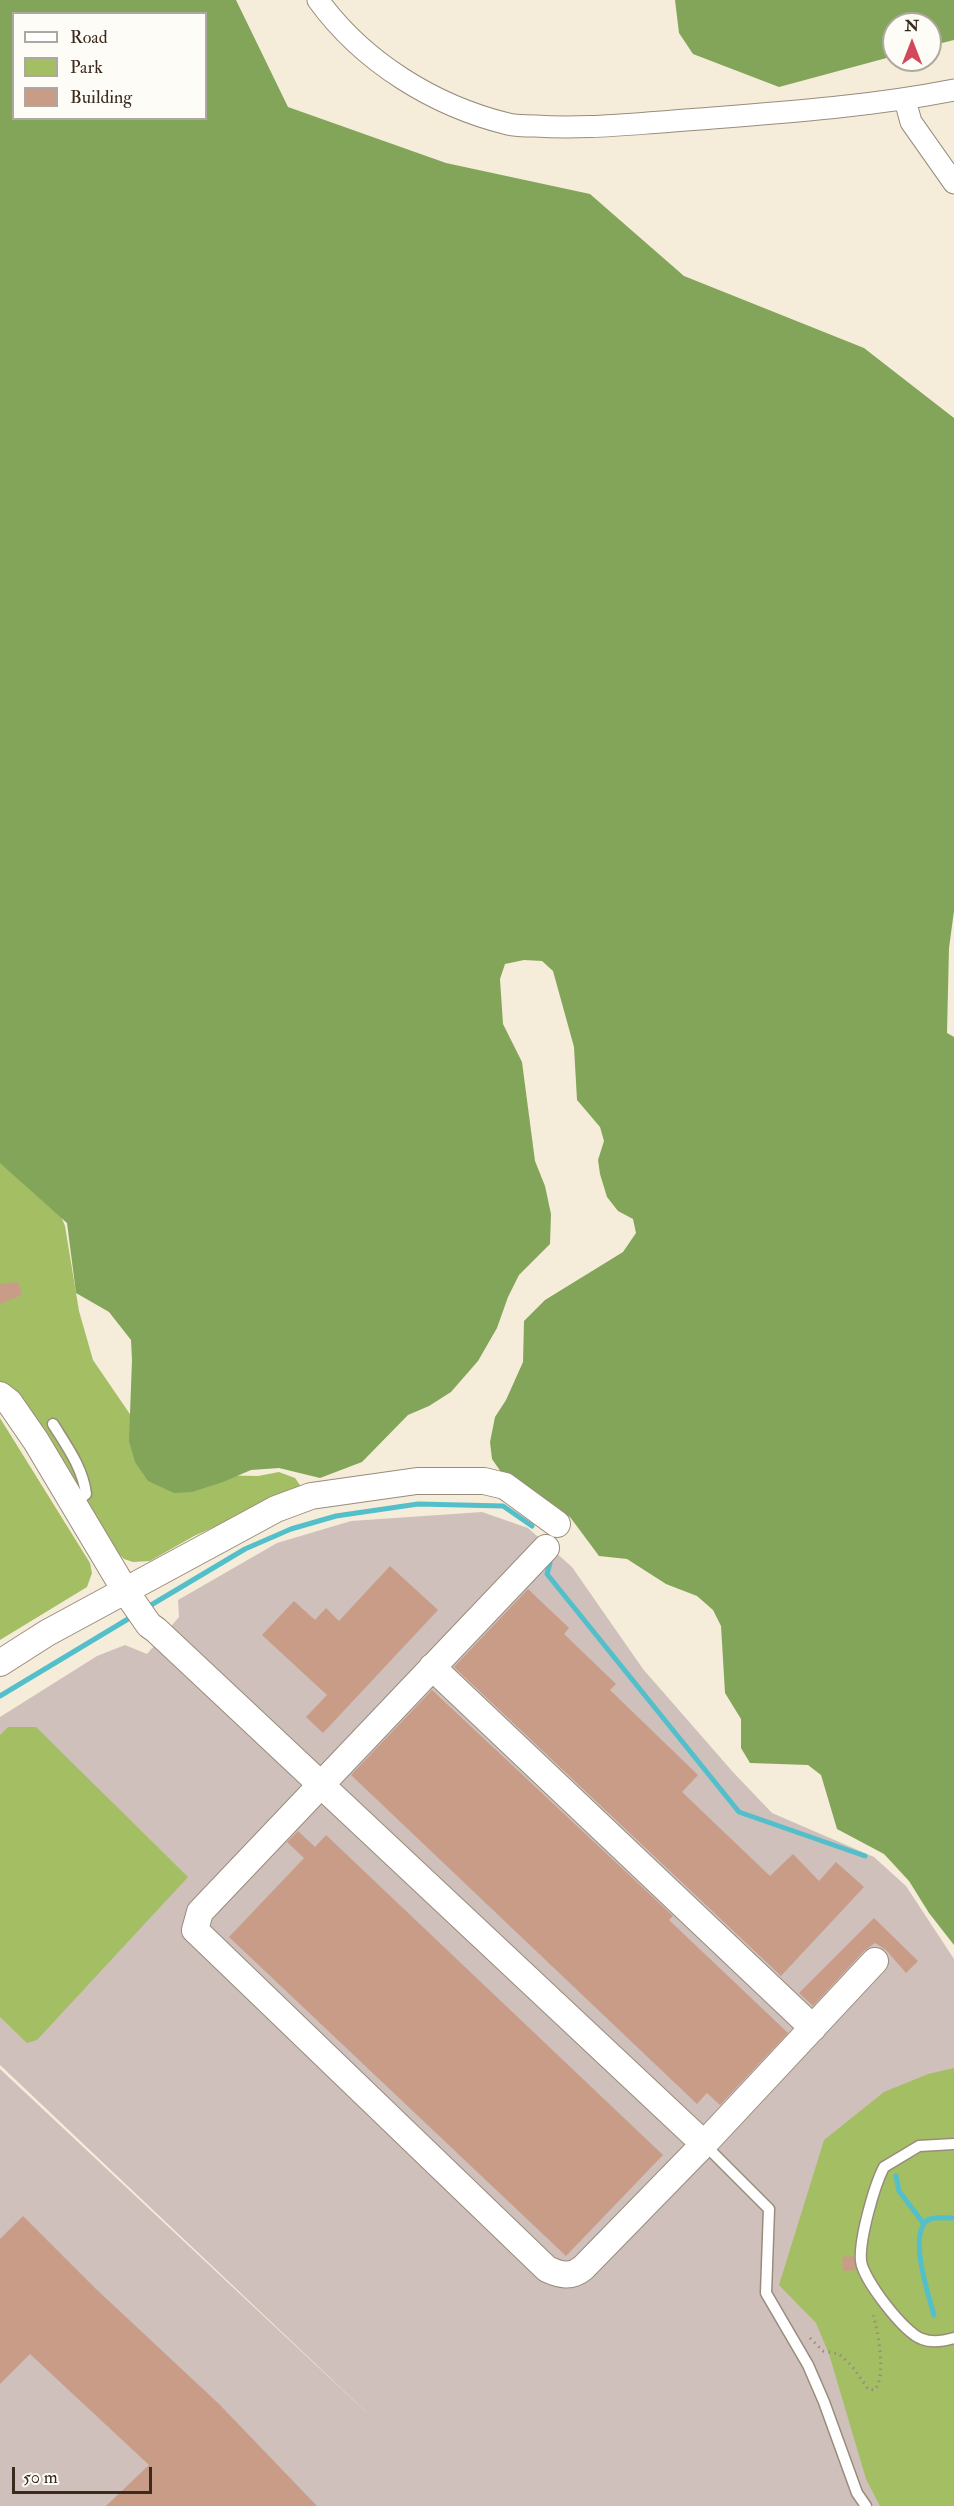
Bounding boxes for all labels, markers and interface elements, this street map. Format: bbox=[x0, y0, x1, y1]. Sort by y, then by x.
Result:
legend bbox=[12, 12, 207, 120]
north arrow bbox=[882, 12, 942, 72]
text: N bbox=[905, 16, 919, 36]
text: Road bbox=[70, 26, 108, 49]
text: Park bbox=[70, 56, 103, 79]
text: Building bbox=[70, 86, 132, 109]
scale bar bbox=[15, 2455, 154, 2493]
text: 50 m bbox=[23, 2466, 58, 2489]

